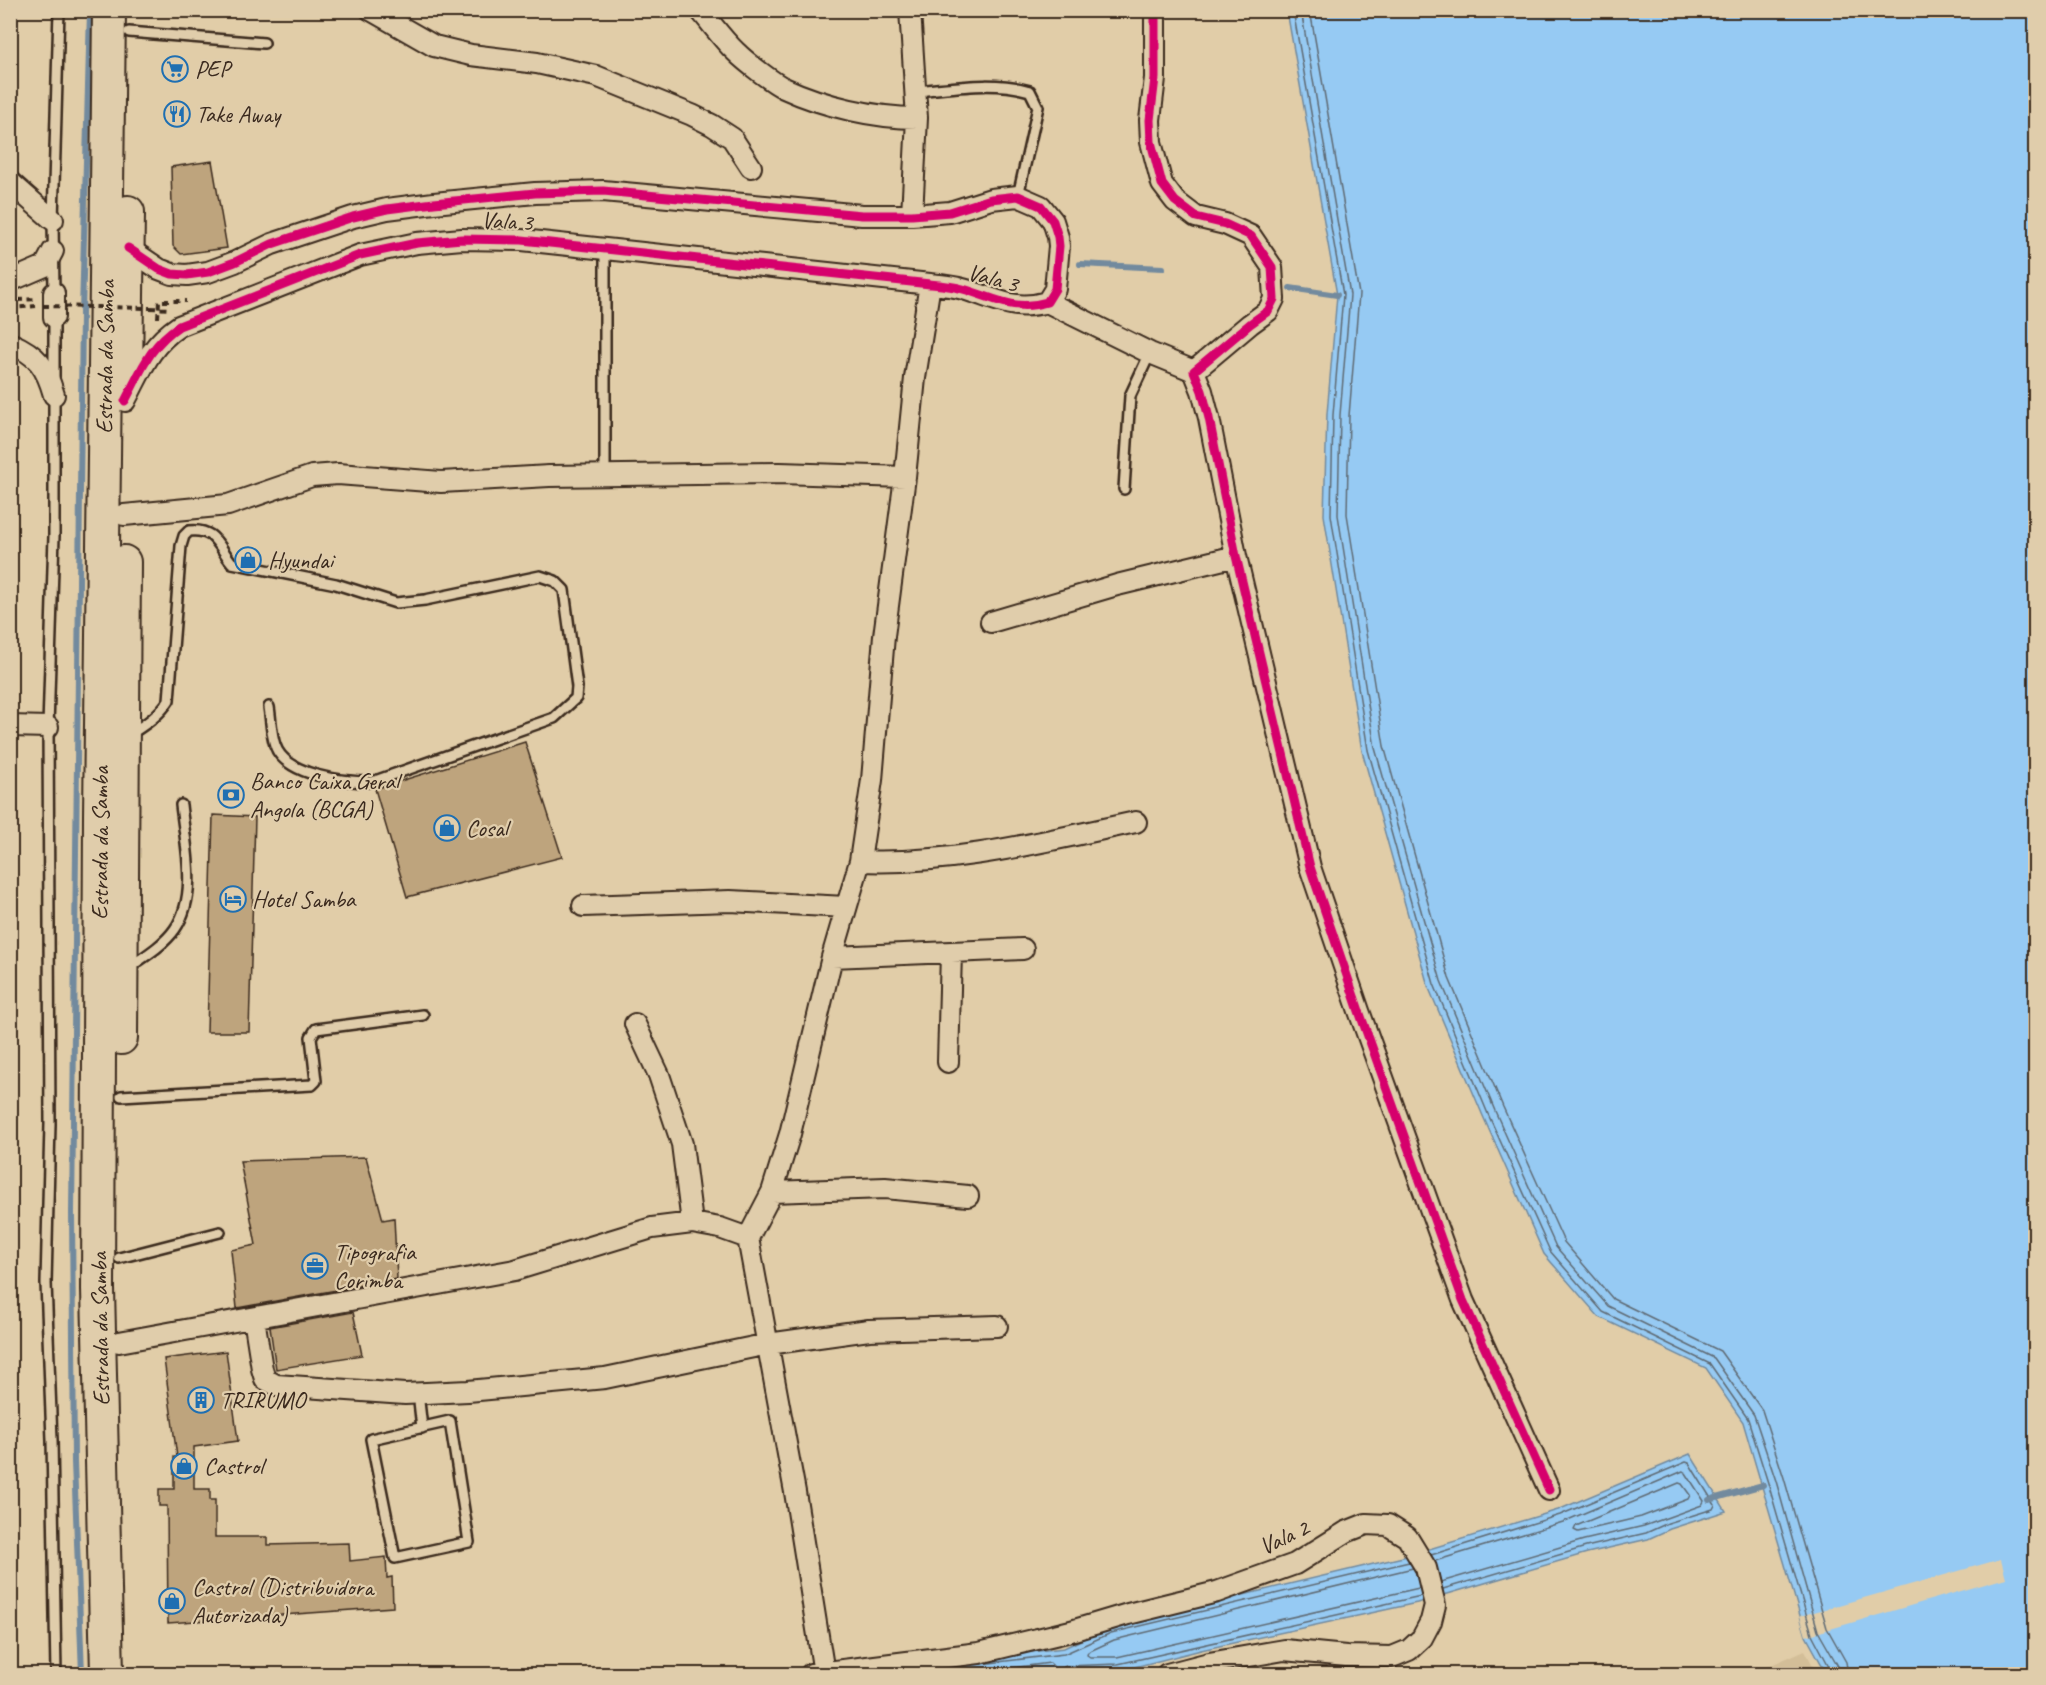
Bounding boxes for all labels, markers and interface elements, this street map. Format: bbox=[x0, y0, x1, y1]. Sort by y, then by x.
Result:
supermarket icon: PEP bbox=[160, 54, 190, 84]
place label: PEP bbox=[195, 54, 233, 84]
restaurant icon: Take Away bbox=[162, 99, 192, 129]
place label: Take Away bbox=[196, 99, 282, 129]
street label: Vala 3 bbox=[481, 205, 536, 237]
street label: Vala 3 bbox=[964, 257, 1024, 300]
street label: Estrada da Samba bbox=[89, 279, 121, 434]
shop icon: Hyundai bbox=[233, 545, 263, 575]
place label: Hyundai bbox=[268, 545, 336, 575]
street label: Estrada da Samba bbox=[85, 765, 115, 920]
place label: Banco Caixa Geral Angola (BCGA) bbox=[250, 766, 403, 824]
bank icon: Banco Caixa Geral Angola (BCGA) bbox=[216, 780, 246, 810]
shop icon: Cosal bbox=[432, 813, 462, 843]
place label: Cosal bbox=[466, 813, 512, 843]
hotel icon: Hotel Samba bbox=[218, 884, 248, 914]
place label: Hotel Samba bbox=[252, 884, 357, 914]
place label: Tipografia Corimba bbox=[334, 1237, 417, 1295]
street label: Estrada da Samba bbox=[84, 1251, 116, 1406]
office icon: Tipografia Corimba bbox=[300, 1251, 330, 1281]
building icon: TRIRUMO bbox=[186, 1385, 216, 1415]
place label: TRIRUMO bbox=[220, 1385, 308, 1415]
shop icon: Castrol bbox=[169, 1451, 199, 1481]
place label: Castrol bbox=[204, 1451, 267, 1481]
street label: Vala 2 bbox=[1254, 1512, 1316, 1561]
place label: Castrol (Distribuidora Autorizada) bbox=[192, 1572, 375, 1630]
shop icon: Castrol (Distribuidora Autorizada) bbox=[157, 1586, 187, 1616]

